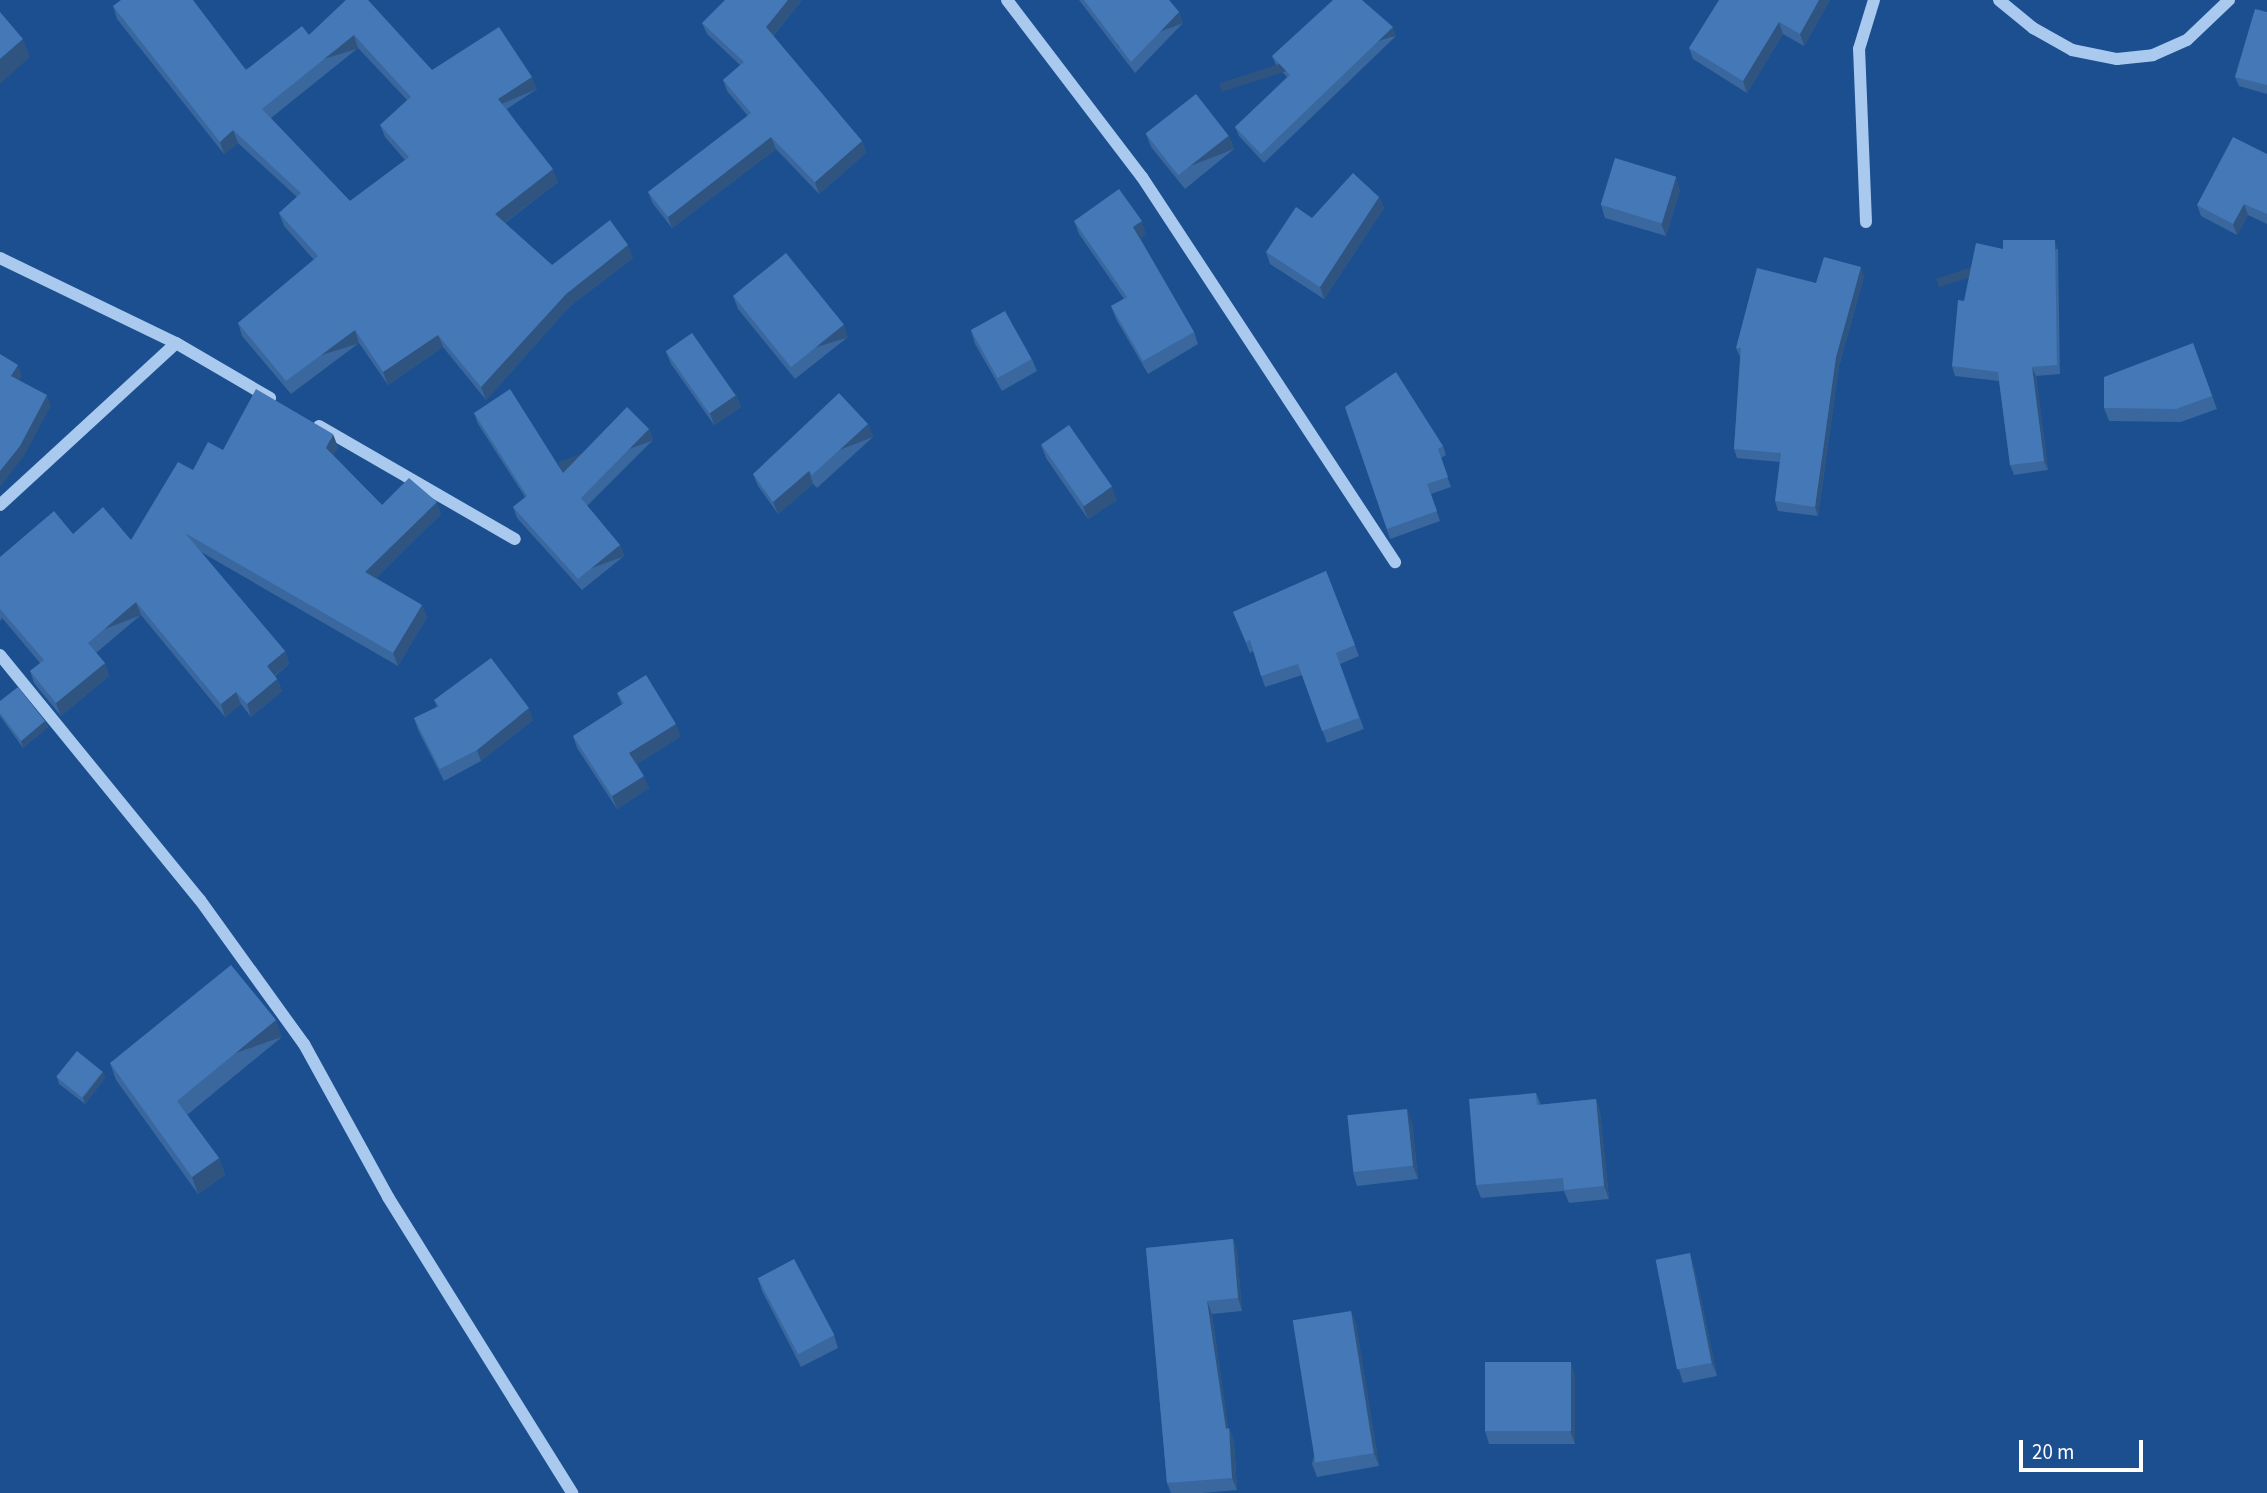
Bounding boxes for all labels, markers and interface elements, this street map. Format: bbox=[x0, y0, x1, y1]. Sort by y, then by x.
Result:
scale bar bbox=[2022, 1426, 2146, 1470]
text: 20 m bbox=[2032, 1437, 2074, 1467]

